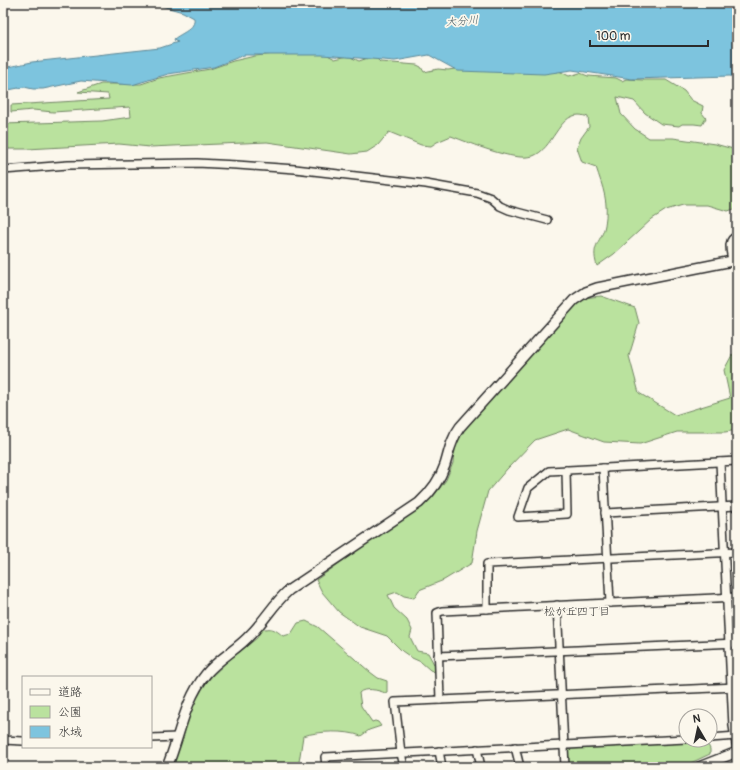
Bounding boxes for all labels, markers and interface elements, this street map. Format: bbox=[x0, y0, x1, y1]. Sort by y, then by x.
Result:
water label: 大分川 bbox=[445, 13, 479, 29]
scale bar bbox=[590, 22, 708, 48]
text: 100 m bbox=[596, 29, 631, 44]
district label: 松が丘四丁目 bbox=[544, 605, 610, 618]
legend bbox=[22, 676, 152, 748]
text: 道路 bbox=[58, 685, 82, 700]
text: 公園 bbox=[58, 705, 82, 720]
north arrow bbox=[678, 708, 718, 748]
text: N bbox=[692, 712, 702, 726]
text: 水域 bbox=[58, 725, 82, 740]

